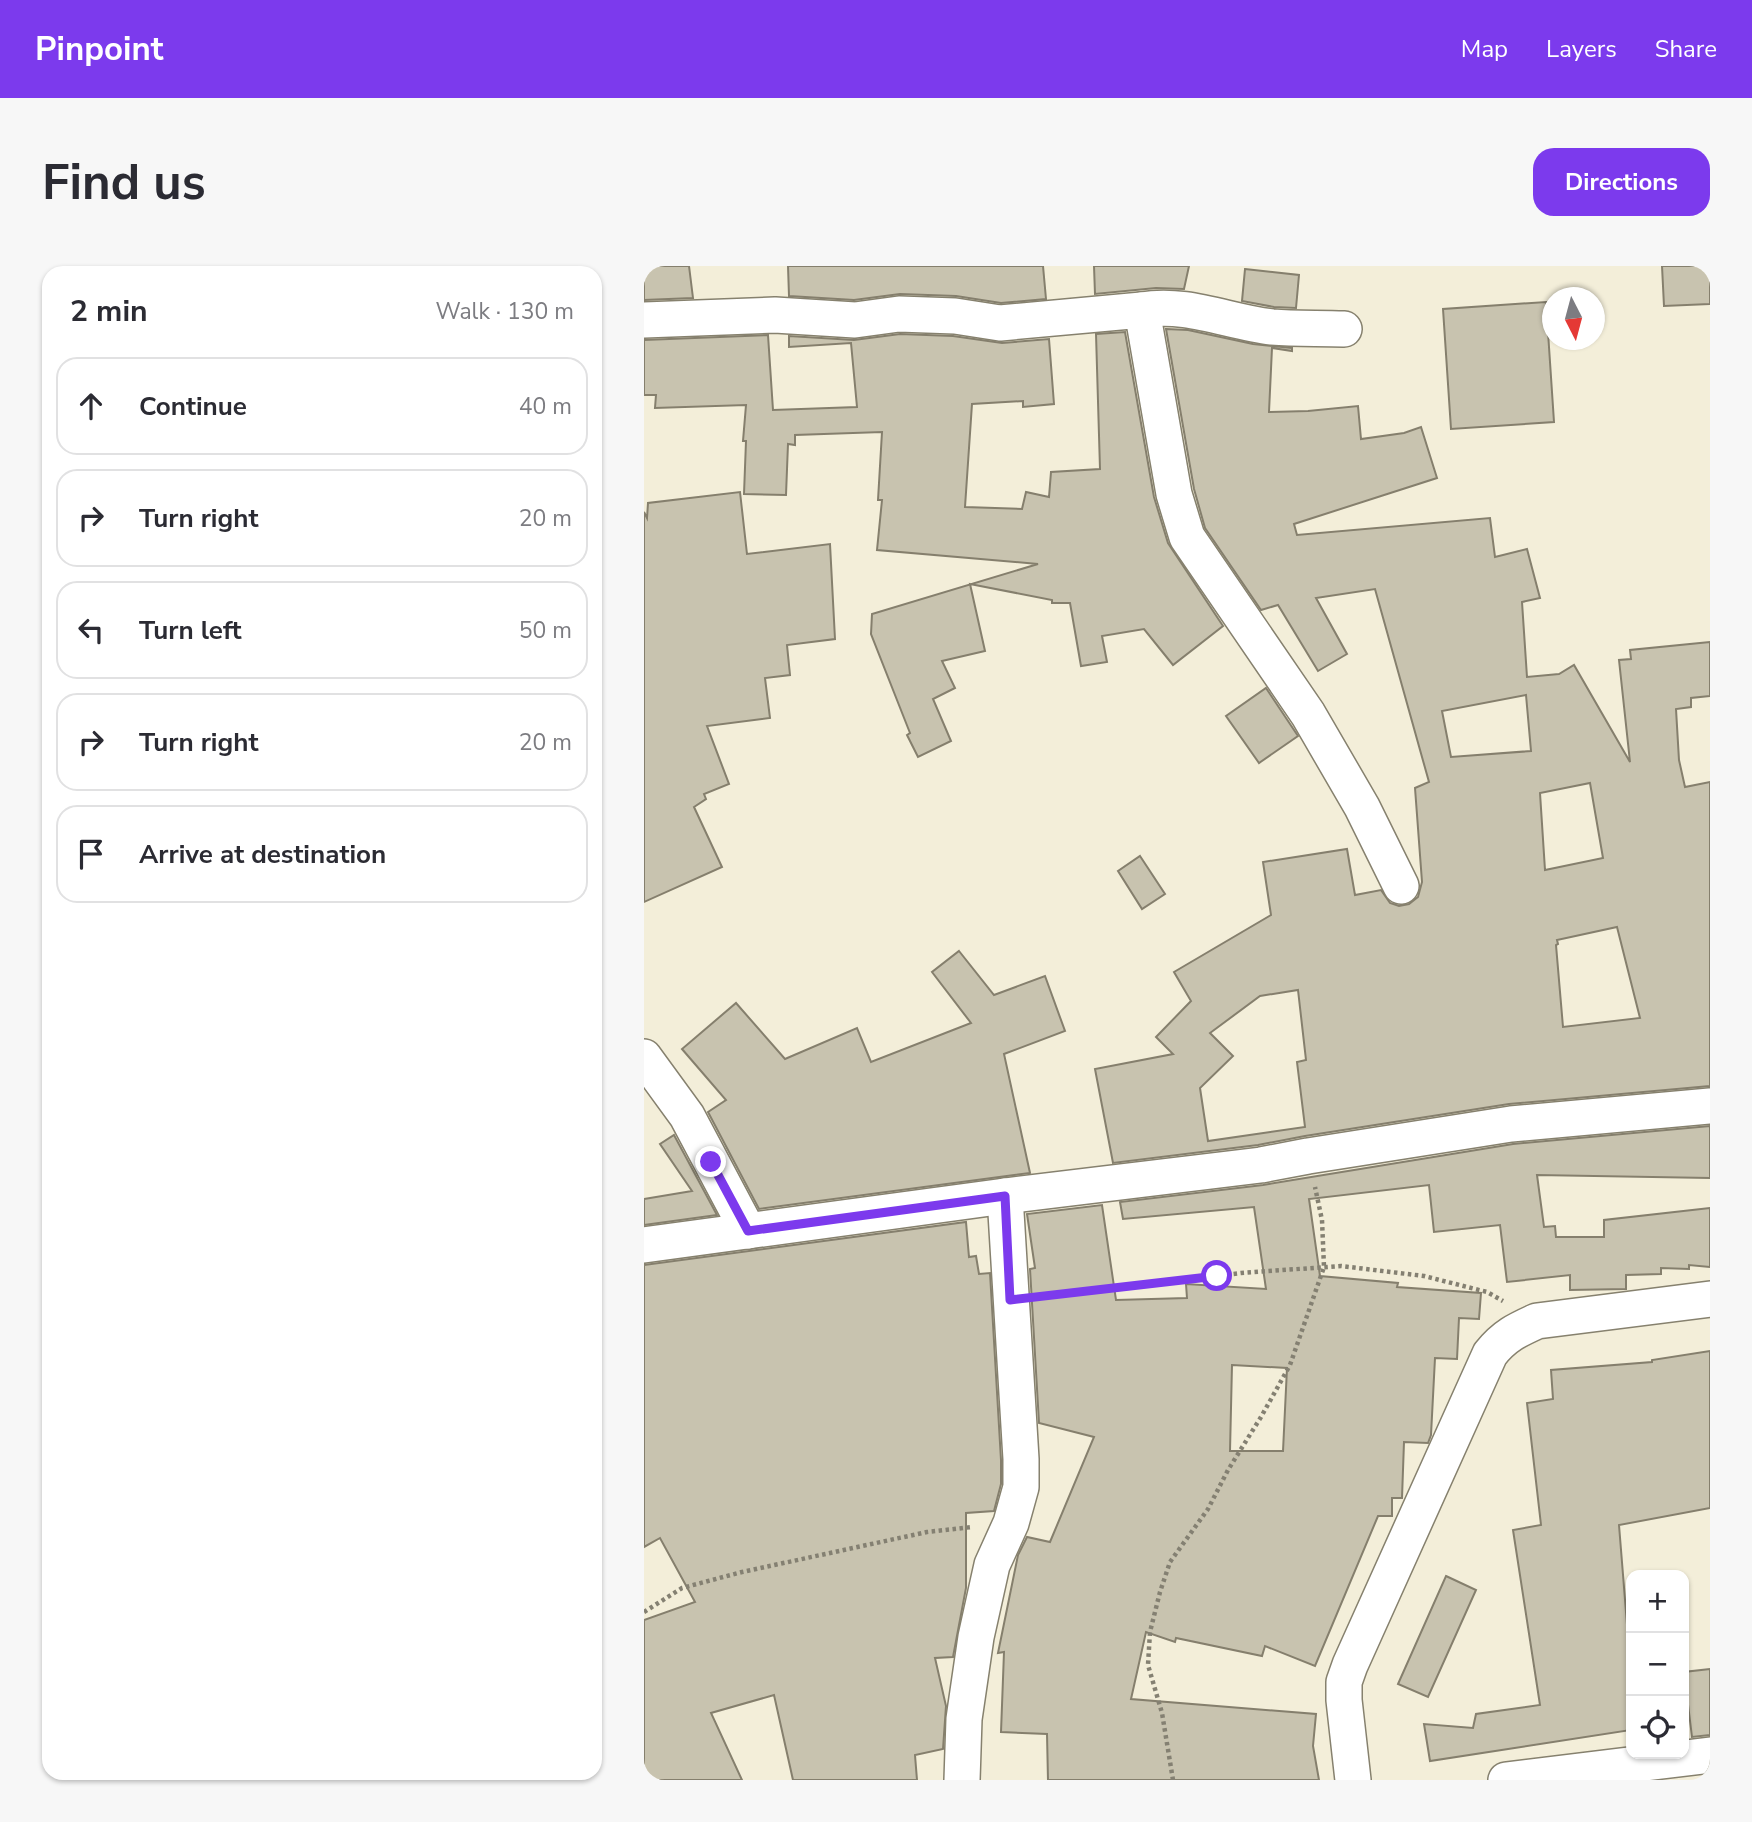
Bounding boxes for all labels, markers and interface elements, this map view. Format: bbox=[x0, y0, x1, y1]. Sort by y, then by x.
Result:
text: Pinpoint bbox=[35, 27, 163, 72]
text: Map bbox=[1461, 33, 1508, 65]
text: Layers bbox=[1546, 33, 1617, 65]
text: Share bbox=[1655, 33, 1717, 65]
button: Directions bbox=[1533, 148, 1710, 216]
text: Find us bbox=[42, 149, 206, 216]
north arrow bbox=[1542, 287, 1605, 350]
text: 2 min bbox=[70, 291, 148, 332]
text: Walk · 130 m bbox=[435, 296, 574, 327]
icon: ahead bbox=[72, 387, 110, 425]
text: Continue bbox=[139, 389, 247, 424]
text: 40 m bbox=[519, 391, 572, 422]
icon: right bbox=[72, 499, 110, 537]
text: Turn right bbox=[139, 501, 258, 536]
text: 20 m bbox=[519, 503, 572, 534]
icon: left bbox=[72, 611, 110, 649]
text: Turn left bbox=[139, 613, 242, 648]
text: 50 m bbox=[519, 615, 572, 646]
icon: right bbox=[72, 723, 110, 761]
text: Turn right bbox=[139, 725, 258, 760]
text: 20 m bbox=[519, 727, 572, 758]
icon: arrive bbox=[72, 835, 110, 873]
text: Arrive at destination bbox=[139, 837, 386, 872]
route end bbox=[695, 1146, 726, 1177]
route start bbox=[1201, 1260, 1232, 1291]
map controls bbox=[1626, 1570, 1689, 1759]
button: + bbox=[1626, 1570, 1689, 1633]
button: − bbox=[1626, 1633, 1689, 1696]
button: locate bbox=[1626, 1696, 1689, 1759]

